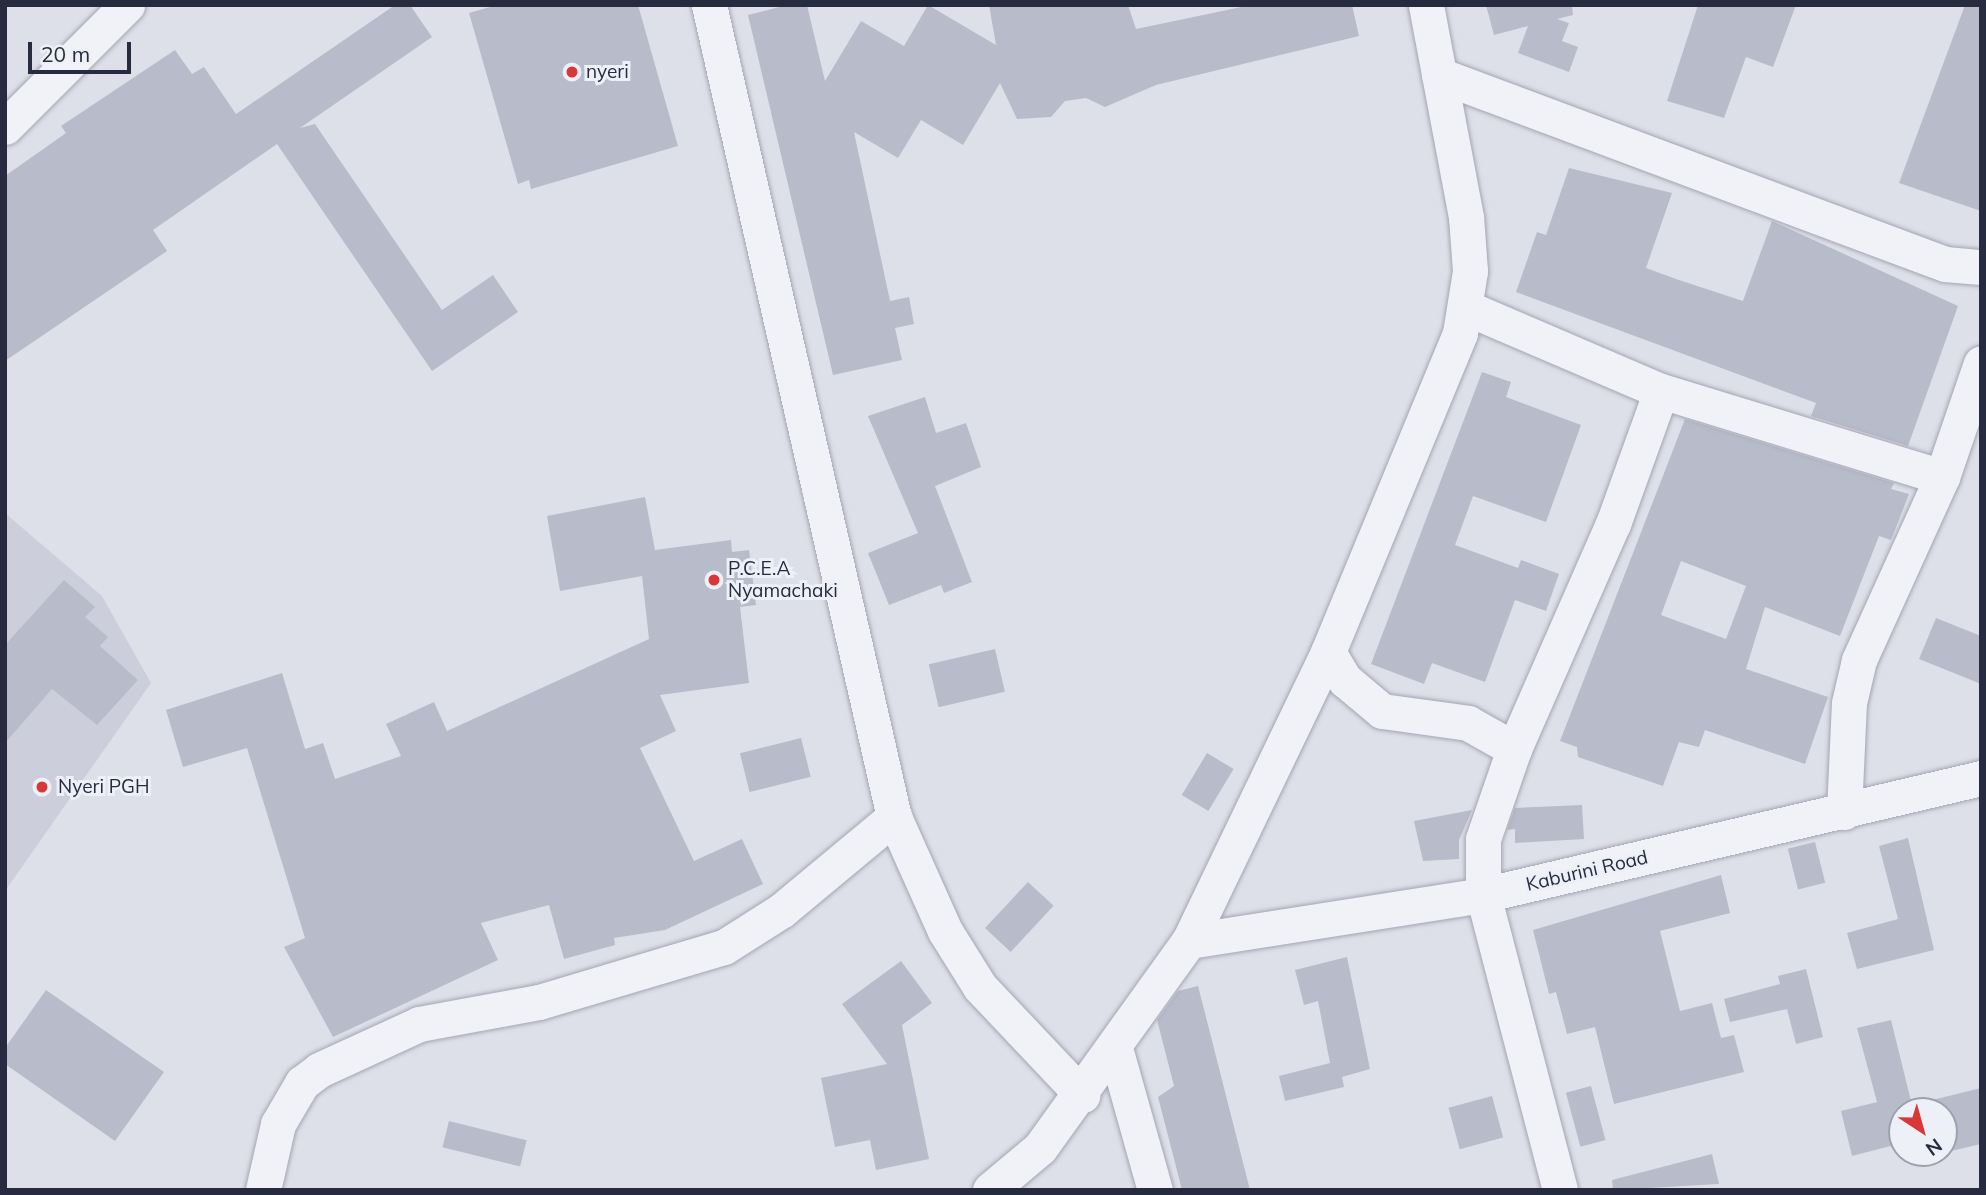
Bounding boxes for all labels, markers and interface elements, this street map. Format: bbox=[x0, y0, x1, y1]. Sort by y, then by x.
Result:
scale bar bbox=[32, 28, 135, 72]
text: 20 m bbox=[41, 41, 90, 67]
place label: nyeri bbox=[586, 61, 629, 83]
marker: nyeri bbox=[564, 64, 580, 80]
place label: P.C.E.A Nyamachaki bbox=[728, 558, 838, 602]
marker: P.C.E.A Nyamachaki bbox=[706, 572, 722, 588]
place label: Nyeri PGH bbox=[58, 776, 150, 798]
marker: Nyeri PGH bbox=[32, 777, 52, 797]
street label: Kaburini Road bbox=[1524, 846, 1650, 896]
north arrow bbox=[1888, 1097, 1958, 1167]
text: N bbox=[1921, 1133, 1947, 1161]

